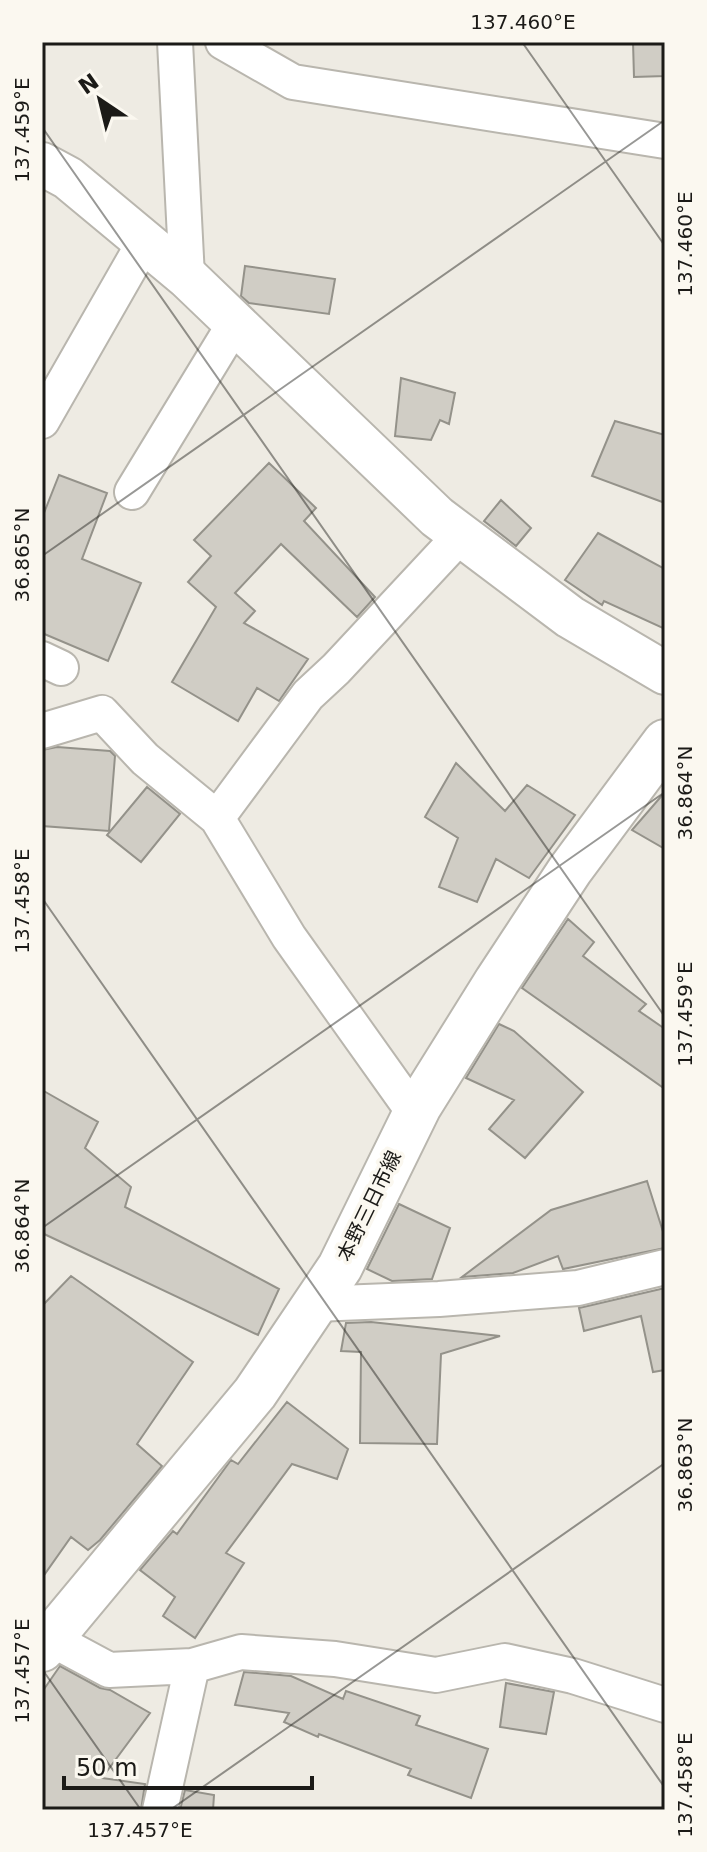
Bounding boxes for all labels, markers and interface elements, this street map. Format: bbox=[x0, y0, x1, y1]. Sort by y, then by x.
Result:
text: 137.460°E bbox=[470, 10, 576, 34]
north arrow bbox=[60, 60, 140, 140]
text: N bbox=[74, 69, 104, 100]
text: 137.459°E bbox=[10, 77, 34, 183]
text: 137.460°E bbox=[673, 191, 697, 297]
text: 36.865°N bbox=[10, 508, 34, 602]
text: 36.864°N bbox=[673, 746, 697, 840]
text: 137.458°E bbox=[10, 848, 34, 954]
text: 137.459°E bbox=[673, 961, 697, 1067]
street label: 本野三日市線 bbox=[332, 1147, 406, 1265]
text: 36.864°N bbox=[10, 1179, 34, 1273]
text: 36.863°N bbox=[673, 1418, 697, 1512]
text: 137.457°E bbox=[10, 1618, 34, 1724]
text: 137.458°E bbox=[673, 1732, 697, 1838]
scale bar bbox=[64, 1740, 312, 1790]
text: 50 m bbox=[76, 1754, 138, 1782]
text: 137.457°E bbox=[87, 1818, 193, 1842]

